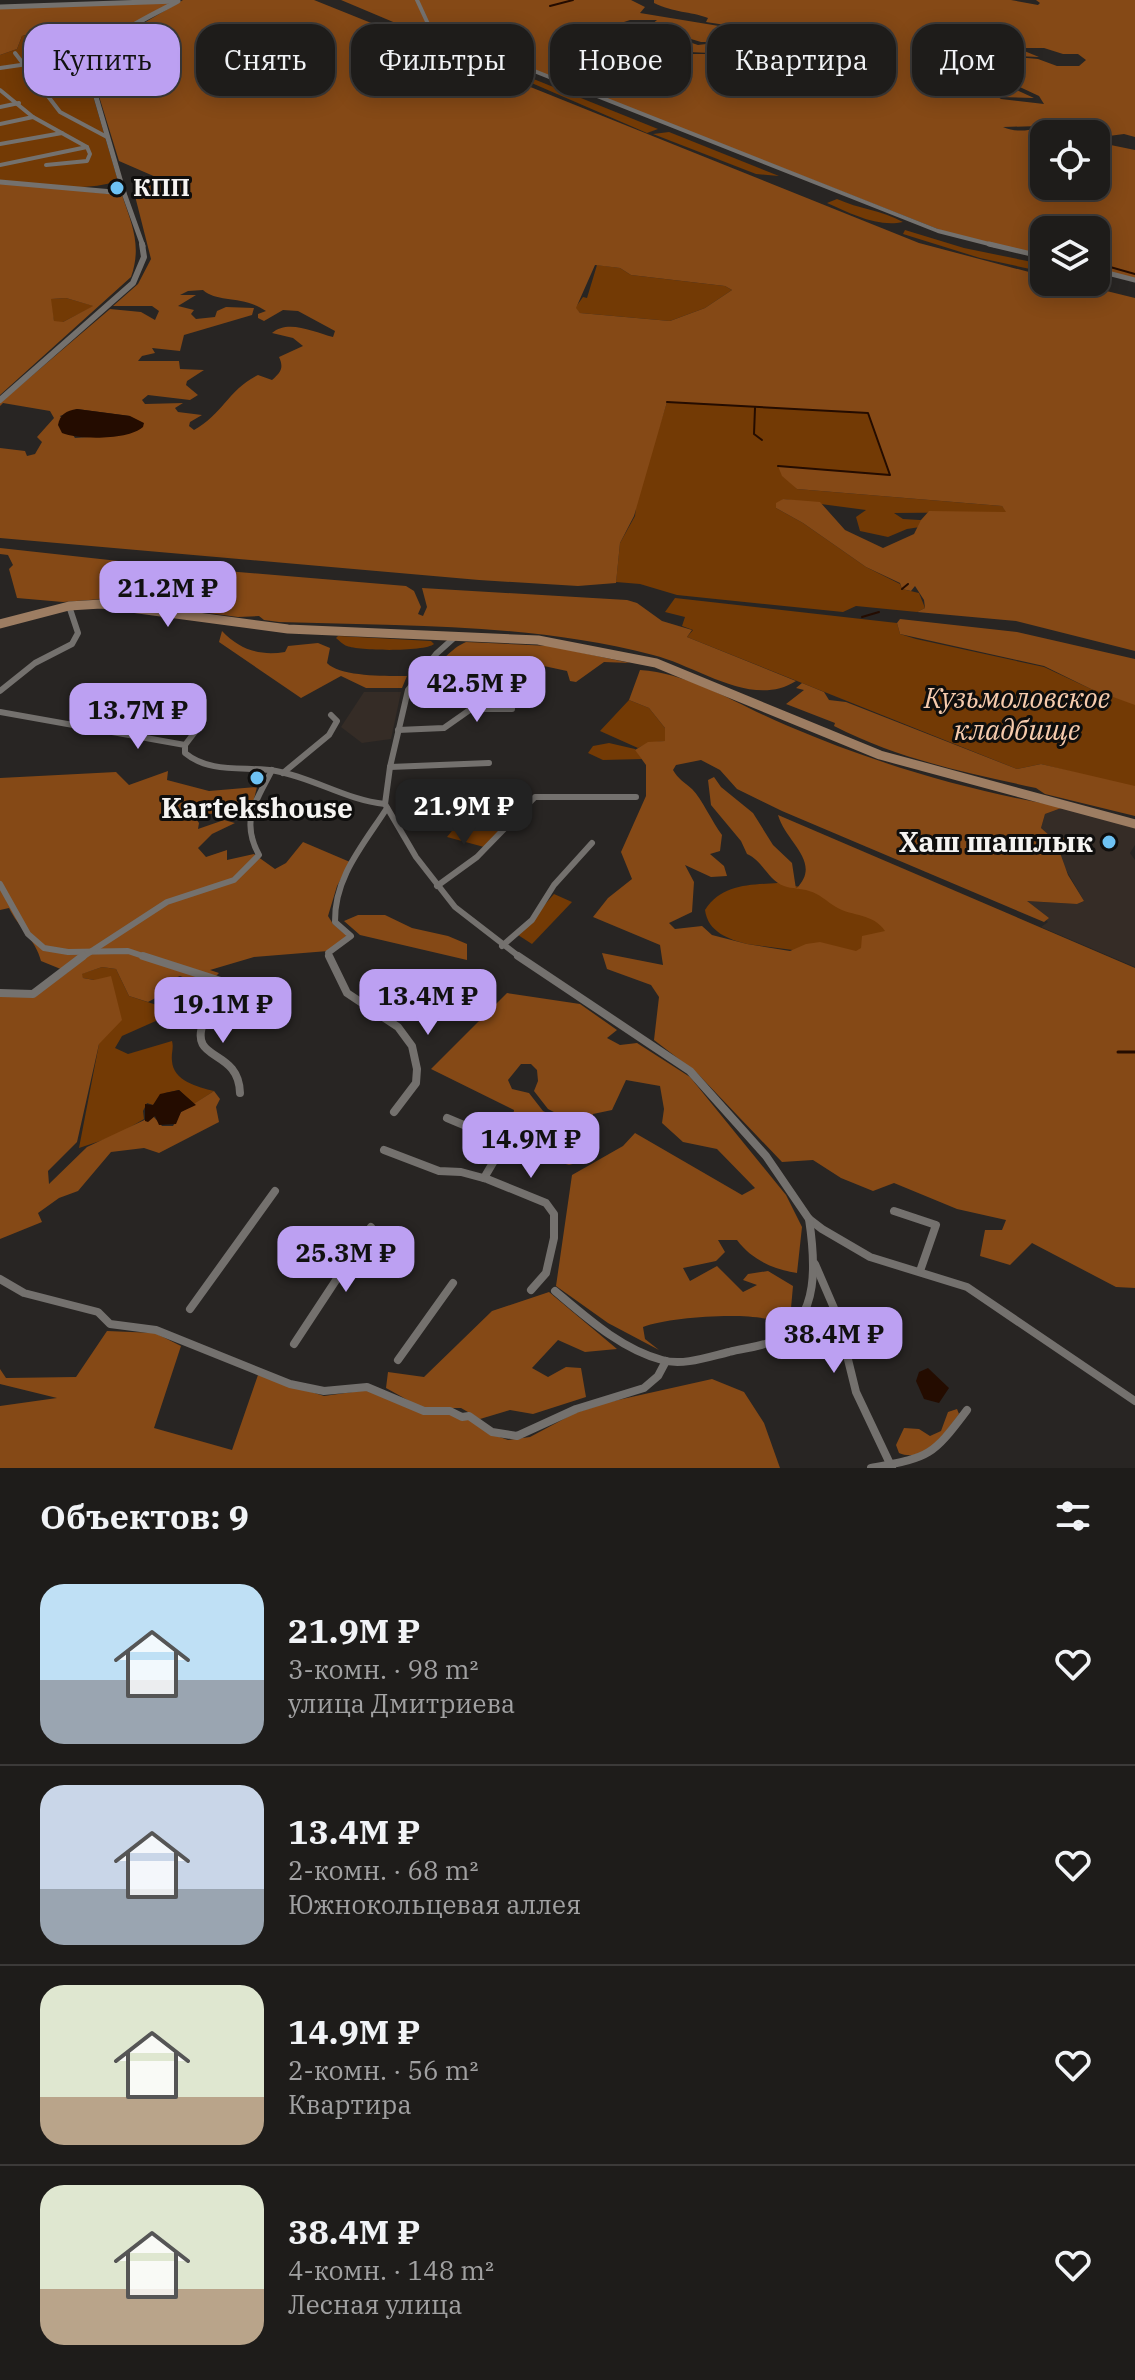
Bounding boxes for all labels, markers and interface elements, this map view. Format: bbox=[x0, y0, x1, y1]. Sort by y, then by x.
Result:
chip: Купить bbox=[24, 24, 180, 96]
chip: Снять bbox=[196, 24, 335, 96]
chip: Фильтры bbox=[351, 24, 534, 96]
chip: Новое bbox=[550, 24, 691, 96]
chip: Квартира bbox=[707, 24, 896, 96]
chip: Дом bbox=[912, 24, 1024, 96]
map controls bbox=[1030, 120, 1110, 296]
button: locate bbox=[1030, 120, 1110, 200]
place label: КПП bbox=[133, 171, 190, 203]
marker: КПП bbox=[108, 179, 126, 197]
button: layers bbox=[1030, 216, 1110, 296]
pin: 21.2M ₽ bbox=[94, 561, 242, 629]
text: 21.2M ₽ bbox=[117, 570, 219, 604]
pin: 42.5M ₽ bbox=[403, 656, 551, 724]
text: 42.5M ₽ bbox=[426, 665, 528, 699]
park label: Кузьмоловское кладбище bbox=[923, 679, 1111, 748]
pin: 13.7M ₽ bbox=[64, 683, 212, 751]
text: 13.7M ₽ bbox=[87, 692, 189, 726]
marker: Kartekshouse bbox=[248, 769, 266, 787]
pin: 21.9M ₽ bbox=[390, 779, 538, 847]
text: 21.9M ₽ bbox=[413, 788, 515, 822]
place label: Kartekshouse bbox=[161, 789, 353, 826]
place label: Хаш шашлык bbox=[898, 823, 1093, 860]
marker: Хаш шашлык bbox=[1100, 833, 1118, 851]
pin: 13.4M ₽ bbox=[354, 969, 502, 1037]
pin: 19.1M ₽ bbox=[149, 977, 297, 1045]
text: 13.4M ₽ bbox=[377, 978, 479, 1012]
text: 19.1M ₽ bbox=[172, 986, 274, 1020]
pin: 14.9M ₽ bbox=[457, 1112, 605, 1180]
text: 14.9M ₽ bbox=[480, 1121, 582, 1155]
pin: 25.3M ₽ bbox=[272, 1226, 420, 1294]
text: 25.3M ₽ bbox=[295, 1235, 397, 1269]
pin: 38.4M ₽ bbox=[760, 1307, 908, 1375]
text: 38.4M ₽ bbox=[783, 1316, 885, 1350]
text: Объектов: 9 bbox=[40, 1494, 249, 1538]
icon: filters bbox=[1051, 1494, 1095, 1538]
text: 21.9M ₽ bbox=[288, 1608, 420, 1652]
icon: home bbox=[104, 1616, 200, 1712]
icon: heart bbox=[1051, 1642, 1095, 1686]
text: 3-комн. · 98 m² bbox=[288, 1652, 479, 1686]
text: улица Дмитриева bbox=[288, 1686, 515, 1720]
text: 13.4M ₽ bbox=[288, 1809, 420, 1853]
icon: home bbox=[104, 1817, 200, 1913]
icon: heart bbox=[1051, 1843, 1095, 1887]
text: 2-комн. · 68 m² bbox=[288, 1853, 479, 1887]
text: Южнокольцевая аллея bbox=[288, 1887, 581, 1921]
text: 14.9M ₽ bbox=[288, 2009, 420, 2053]
icon: home bbox=[104, 2017, 200, 2113]
icon: heart bbox=[1051, 2043, 1095, 2087]
text: 2-комн. · 56 m² bbox=[288, 2053, 479, 2087]
text: Квартира bbox=[288, 2087, 412, 2121]
text: 38.4M ₽ bbox=[288, 2209, 420, 2253]
icon: home bbox=[104, 2217, 200, 2313]
icon: heart bbox=[1051, 2243, 1095, 2287]
text: 4-комн. · 148 m² bbox=[288, 2253, 494, 2287]
text: Лесная улица bbox=[288, 2287, 463, 2321]

